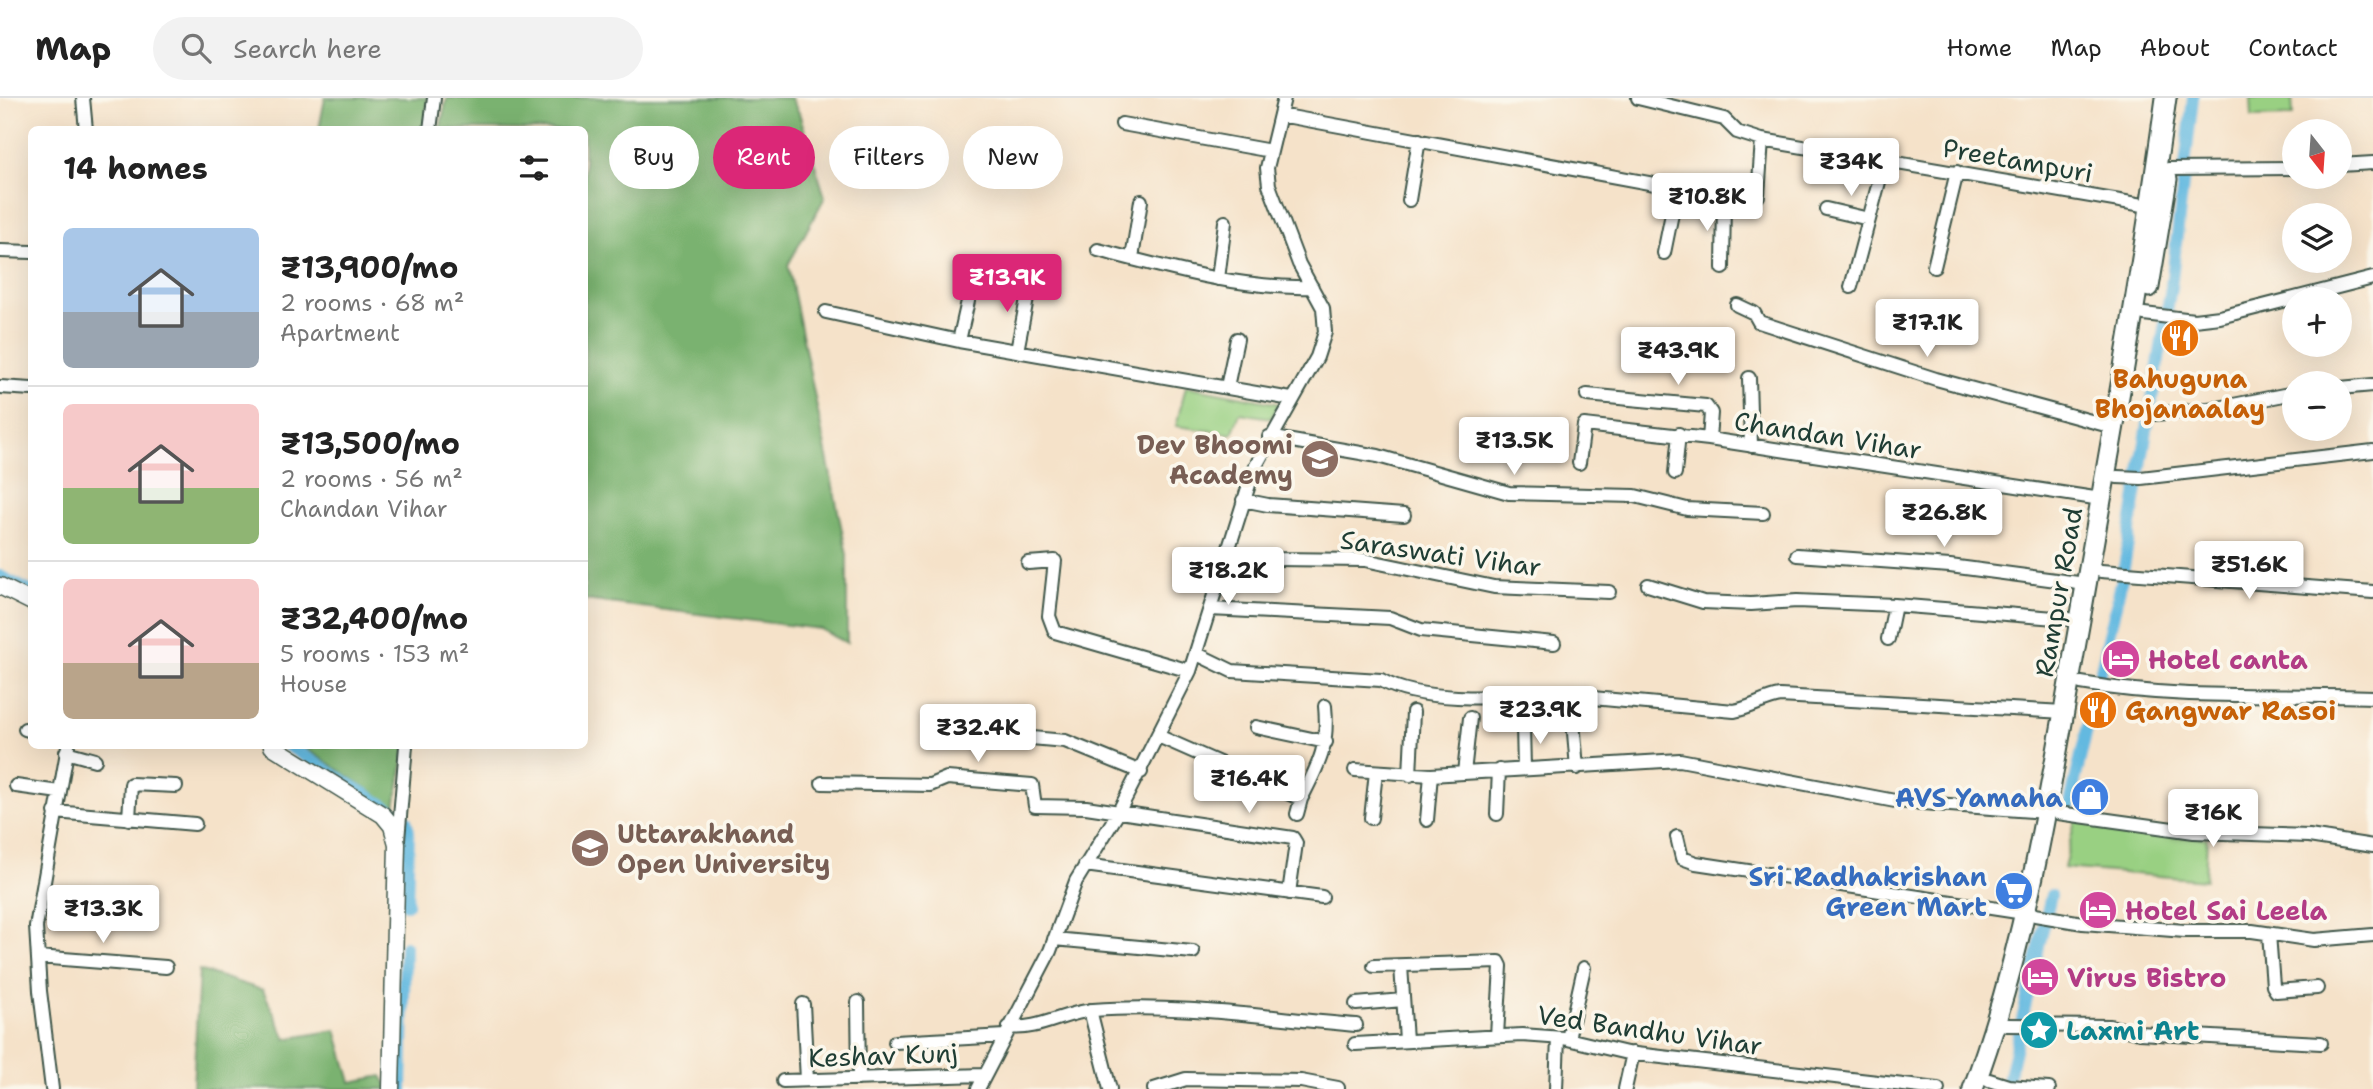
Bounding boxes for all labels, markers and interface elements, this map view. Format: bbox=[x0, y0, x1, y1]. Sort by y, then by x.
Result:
search box bbox=[153, 17, 643, 80]
text: Map bbox=[35, 26, 111, 71]
icon: search bbox=[177, 29, 215, 67]
text: Search here bbox=[233, 31, 382, 66]
text: Home bbox=[1946, 32, 2012, 64]
text: Map bbox=[2050, 32, 2102, 64]
text: About bbox=[2140, 32, 2210, 64]
text: Contact bbox=[2248, 32, 2338, 64]
north arrow bbox=[2282, 119, 2352, 189]
map controls bbox=[2282, 119, 2352, 441]
chip: Buy bbox=[609, 126, 699, 189]
chip: Rent bbox=[713, 126, 815, 189]
chip: Filters bbox=[829, 126, 949, 189]
chip: New bbox=[963, 126, 1063, 189]
street label: Preetampuri bbox=[1940, 130, 2096, 190]
pin: ₹34K bbox=[1810, 139, 1892, 198]
text: ₹34K bbox=[1819, 146, 1883, 176]
text: 14 homes bbox=[63, 148, 208, 189]
icon: filters bbox=[515, 149, 553, 187]
pin: ₹10.8K bbox=[1650, 174, 1764, 233]
text: ₹10.8K bbox=[1668, 181, 1746, 211]
button: layers bbox=[2282, 203, 2352, 273]
text: ₹13,900/mo bbox=[280, 247, 458, 288]
pin: ₹13.9K bbox=[950, 254, 1064, 314]
icon: home bbox=[119, 256, 203, 340]
text: ₹13.9K bbox=[968, 262, 1046, 292]
button: + bbox=[2282, 287, 2352, 357]
text: 2 rooms · 68 m² bbox=[280, 288, 464, 318]
pin: ₹17.1K bbox=[1870, 300, 1984, 359]
text: ₹17.1K bbox=[1891, 307, 1963, 337]
restaurant icon: Bahuguna Bhojanaalay bbox=[2159, 317, 2201, 359]
text: Apartment bbox=[280, 318, 400, 348]
pin: ₹43.9K bbox=[1621, 328, 1735, 387]
text: ₹43.9K bbox=[1637, 335, 1719, 365]
place label: Bahuguna Bhojanaalay bbox=[2095, 361, 2265, 426]
button: − bbox=[2282, 371, 2352, 441]
street label: Chandan Vihar bbox=[1732, 403, 1924, 467]
pin: ₹13.5K bbox=[1457, 418, 1571, 477]
text: ₹13,500/mo bbox=[280, 423, 460, 464]
text: ₹13.5K bbox=[1475, 425, 1553, 455]
place label: Dev Bhoomi Academy bbox=[1137, 427, 1293, 492]
icon: home bbox=[119, 432, 203, 516]
school or university icon: Dev Bhoomi Academy bbox=[1299, 438, 1341, 480]
text: 2 rooms · 56 m² bbox=[280, 464, 463, 494]
pin: ₹26.8K bbox=[1887, 490, 2001, 549]
text: Chandan Vihar bbox=[280, 494, 448, 524]
text: ₹26.8K bbox=[1901, 497, 1987, 527]
street label: Rampur Road bbox=[2026, 504, 2090, 680]
street label: Saraswati Vihar bbox=[1338, 522, 1544, 584]
pin: ₹51.6K bbox=[2192, 542, 2306, 601]
pin: ₹18.2K bbox=[1171, 547, 1285, 607]
text: ₹51.6K bbox=[2211, 549, 2288, 579]
text: ₹18.2K bbox=[1188, 555, 1268, 585]
text: ₹32,400/mo bbox=[280, 598, 468, 639]
icon: home bbox=[119, 607, 203, 691]
hotel icon: Hotel canta bbox=[2100, 638, 2142, 680]
text: 5 rooms · 153 m² bbox=[280, 639, 469, 669]
place label: Hotel canta bbox=[2148, 642, 2308, 677]
text: House bbox=[280, 669, 348, 699]
pin: ₹23.9K bbox=[1483, 686, 1597, 746]
restaurant icon: Gangwar Rasoi bbox=[2077, 689, 2119, 731]
place label: Gangwar Rasoi bbox=[2125, 693, 2336, 728]
text: ₹23.9K bbox=[1499, 694, 1581, 724]
pin: ₹32.4K bbox=[921, 704, 1035, 764]
text: ₹32.4K bbox=[936, 712, 1020, 742]
pin: ₹16.4K bbox=[1192, 756, 1306, 815]
text: ₹16.4K bbox=[1210, 763, 1288, 793]
shop icon: AVS Yamaha bbox=[2069, 776, 2111, 818]
place label: AVS Yamaha bbox=[1895, 780, 2063, 815]
pin: ₹16K bbox=[2172, 790, 2254, 849]
text: ₹16K bbox=[2184, 797, 2242, 827]
place label: Uttarakhand Open University bbox=[617, 816, 831, 881]
school or university icon: Uttarakhand Open University bbox=[569, 827, 611, 869]
place label: Sri Radhakrishan Green Mart bbox=[1749, 859, 1987, 924]
supermarket icon: Sri Radhakrishan Green Mart bbox=[1993, 870, 2035, 912]
pin: ₹13.3K bbox=[46, 886, 160, 945]
hotel icon: Hotel Sai Leela bbox=[2077, 889, 2119, 931]
text: ₹13.3K bbox=[63, 893, 143, 923]
place label: Hotel Sai Leela bbox=[2125, 893, 2327, 928]
hotel icon: Virus Bistro bbox=[2019, 956, 2061, 998]
place label: Virus Bistro bbox=[2067, 960, 2226, 995]
street label: Ved Bandhu Vihar bbox=[1535, 997, 1765, 1063]
place icon: Laxmi Art bbox=[2018, 1009, 2060, 1051]
place label: Laxmi Art bbox=[2066, 1013, 2199, 1048]
street label: Keshav Kunj bbox=[808, 1035, 958, 1075]

